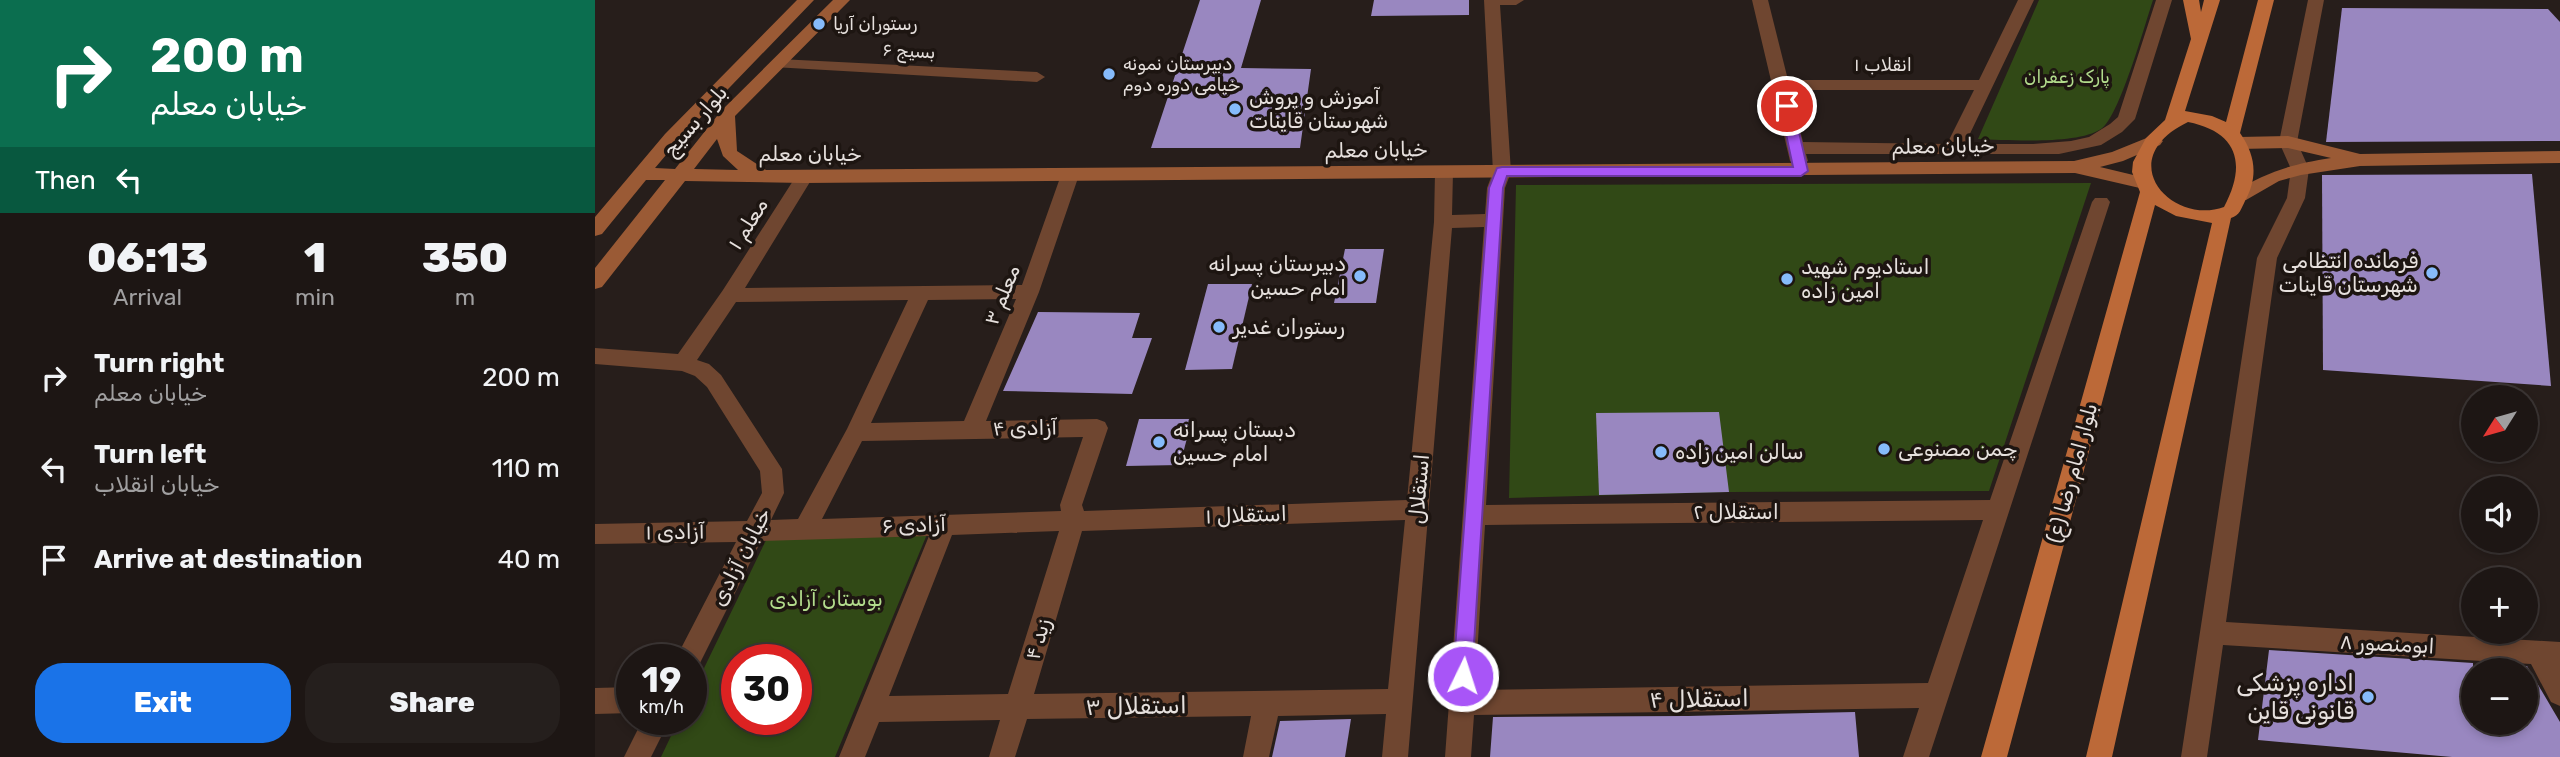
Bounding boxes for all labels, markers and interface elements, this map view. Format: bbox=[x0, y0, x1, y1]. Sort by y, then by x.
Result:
place label: رستوران آریا bbox=[833, 13, 918, 35]
marker: رستوران آریا bbox=[811, 16, 827, 32]
text: 200 m bbox=[150, 26, 304, 84]
icon: right bbox=[35, 28, 126, 119]
street label: بسیج ۶ bbox=[882, 39, 936, 64]
place label: دبیرستان نمونه خیامی دوره دوم bbox=[1123, 53, 1240, 96]
street label: انقلاب ۱ bbox=[1854, 54, 1912, 76]
marker: دبیرستان نمونه خیامی دوره دوم bbox=[1101, 66, 1117, 82]
park label: پارک زعفران bbox=[2024, 66, 2110, 89]
pin bbox=[1757, 76, 1817, 136]
street label: بلوار بسیج bbox=[657, 80, 734, 163]
place label: آموزش و پروش شهرستان قاینات bbox=[1249, 84, 1389, 133]
text: خیابان معلم bbox=[150, 85, 307, 123]
icon: arrive bbox=[1768, 87, 1806, 125]
marker: آموزش و پروش شهرستان قاینات bbox=[1227, 101, 1243, 117]
street label: خیابان معلم bbox=[1891, 132, 1995, 161]
street label: خیابان معلم bbox=[1324, 136, 1428, 165]
street label: خیابان معلم bbox=[758, 141, 862, 168]
icon: left bbox=[110, 161, 148, 199]
text: Then bbox=[35, 165, 96, 196]
street label: معلم ۱ bbox=[722, 193, 775, 255]
text: 06:13 bbox=[87, 233, 208, 283]
text: 1 bbox=[304, 233, 326, 283]
text: 350 bbox=[422, 233, 508, 283]
place label: فرمانده انتظامی شهرستان قاینات bbox=[2278, 248, 2418, 297]
place label: دبیرستان پسرانه امام حسین bbox=[1209, 251, 1346, 301]
place label: استادیوم شهید امین زاده bbox=[1801, 254, 1930, 303]
street label: معلم ۳ bbox=[978, 261, 1027, 329]
marker: فرمانده انتظامی شهرستان قاینات bbox=[2424, 265, 2440, 281]
marker: دبیرستان پسرانه امام حسین bbox=[1352, 268, 1368, 284]
marker: استادیوم شهید امین زاده bbox=[1779, 271, 1795, 287]
text: Arrival bbox=[113, 283, 182, 311]
text: min bbox=[295, 283, 335, 311]
text: m bbox=[455, 283, 475, 311]
place label: رستوران غدیر bbox=[1231, 314, 1345, 339]
marker: رستوران غدیر bbox=[1211, 319, 1227, 335]
text: Turn right bbox=[94, 348, 224, 379]
icon: right bbox=[35, 359, 73, 397]
text: 200 m bbox=[482, 362, 560, 393]
text: خیابان معلم bbox=[94, 379, 207, 407]
north arrow bbox=[2461, 385, 2537, 462]
map controls bbox=[2461, 385, 2538, 735]
street label: بلوار امام رضا (ع) bbox=[2041, 400, 2104, 546]
street label: آزادی ۴ bbox=[992, 414, 1058, 441]
place label: دبستان پسرانه امام حسین bbox=[1173, 417, 1296, 467]
marker: دبستان پسرانه امام حسین bbox=[1151, 434, 1167, 450]
place label: چمن مصنوعی bbox=[1898, 436, 2018, 462]
text: Turn left bbox=[94, 439, 206, 470]
place label: سالن امین زاده bbox=[1675, 439, 1804, 464]
marker: چمن مصنوعی bbox=[1876, 441, 1892, 457]
marker: سالن امین زاده bbox=[1653, 444, 1669, 460]
icon: left bbox=[35, 450, 73, 488]
text: 110 m bbox=[492, 453, 560, 484]
street label: استقلال bbox=[1403, 453, 1434, 525]
text: خیابان انقلاب bbox=[94, 470, 220, 498]
button: sound bbox=[2461, 476, 2538, 553]
street label: استقلال ۲ bbox=[1693, 499, 1779, 524]
street label: استقلال ۱ bbox=[1205, 501, 1287, 528]
street label: خیابان آزادی bbox=[705, 504, 776, 610]
street label: آزادی ۶ bbox=[882, 511, 946, 538]
street label: آزادی ۱ bbox=[645, 518, 705, 545]
icon: arrive bbox=[35, 541, 73, 579]
text: Arrive at destination bbox=[94, 544, 362, 575]
text: 40 m bbox=[498, 544, 560, 575]
button: + bbox=[2461, 567, 2538, 644]
park label: بوستان آزادی bbox=[769, 586, 883, 611]
street label: زید ۴ bbox=[1019, 615, 1056, 663]
street label: ابومنصور ۸ bbox=[2339, 629, 2435, 658]
position arrow bbox=[1426, 639, 1500, 713]
speed limit sign: 30 bbox=[721, 644, 812, 735]
button: − bbox=[2461, 658, 2538, 735]
text: 19 bbox=[642, 659, 681, 701]
button: Exit bbox=[35, 663, 291, 743]
button: Share bbox=[305, 663, 560, 743]
place label: اداره پزشکی قانونی قاین bbox=[2236, 669, 2354, 725]
street label: استقلال ۴ bbox=[1649, 684, 1749, 714]
marker: اداره پزشکی قانونی قاین bbox=[2360, 689, 2376, 705]
street label: استقلال ۳ bbox=[1085, 691, 1187, 721]
text: km/h bbox=[639, 696, 684, 718]

